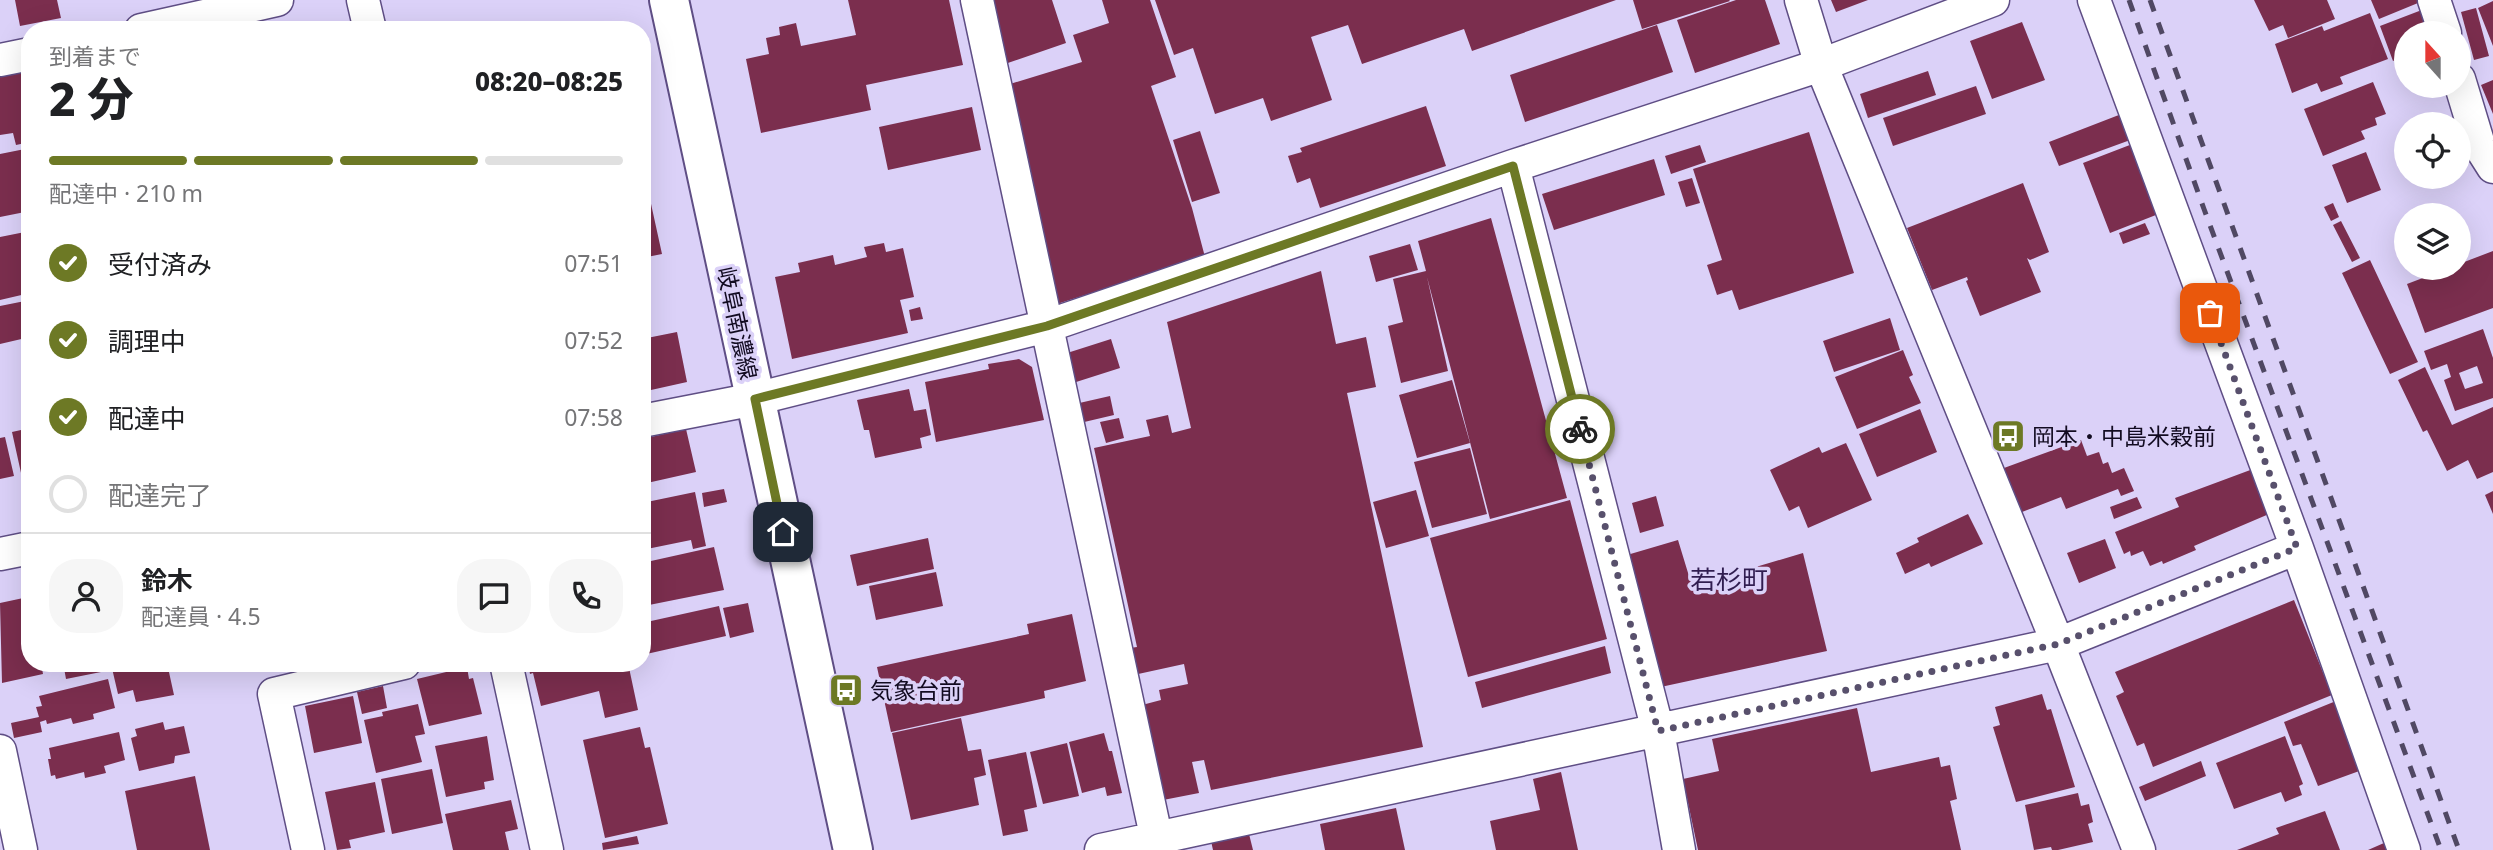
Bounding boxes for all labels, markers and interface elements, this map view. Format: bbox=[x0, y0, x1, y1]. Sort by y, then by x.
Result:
north arrow bbox=[2394, 21, 2471, 98]
map controls bbox=[2394, 21, 2471, 280]
text: 到着まで bbox=[49, 40, 141, 72]
text: 08:20–08:25 bbox=[475, 63, 623, 99]
text: 2 分 bbox=[49, 67, 134, 129]
button: locate bbox=[2394, 112, 2471, 189]
text: 配達中 · 210 m bbox=[49, 177, 203, 209]
button: layers bbox=[2394, 203, 2471, 280]
icon: check bbox=[49, 244, 87, 282]
text: 受付済み bbox=[108, 246, 212, 282]
text: 07:51 bbox=[564, 247, 623, 279]
street label: 岐阜南濃線 bbox=[710, 263, 766, 383]
pin bbox=[2180, 283, 2240, 343]
icon: bag bbox=[2191, 294, 2229, 332]
icon: check bbox=[49, 321, 87, 359]
text: 調理中 bbox=[108, 323, 186, 359]
text: 07:52 bbox=[564, 324, 623, 356]
courier bbox=[1545, 394, 1615, 464]
icon: check bbox=[49, 398, 87, 436]
text: 配達中 bbox=[108, 400, 186, 436]
text: 07:58 bbox=[564, 401, 623, 433]
icon: bike bbox=[1561, 410, 1599, 448]
bus stop icon: 岡本・中島米穀前 bbox=[1989, 417, 2027, 455]
place label: 岡本・中島米穀前 bbox=[2032, 420, 2216, 452]
text: 配達完了 bbox=[108, 477, 212, 513]
pin bbox=[753, 502, 813, 562]
icon: home bbox=[764, 513, 802, 551]
button: person bbox=[49, 559, 123, 633]
button: chat bbox=[457, 559, 531, 633]
button: phone bbox=[549, 559, 623, 633]
district label: 若杉町 bbox=[1690, 561, 1768, 597]
text: 鈴木 bbox=[141, 562, 193, 598]
text: 配達員 · 4.5 bbox=[141, 600, 261, 632]
bus stop icon: 気象台前 bbox=[827, 671, 865, 709]
place label: 気象台前 bbox=[870, 674, 962, 706]

